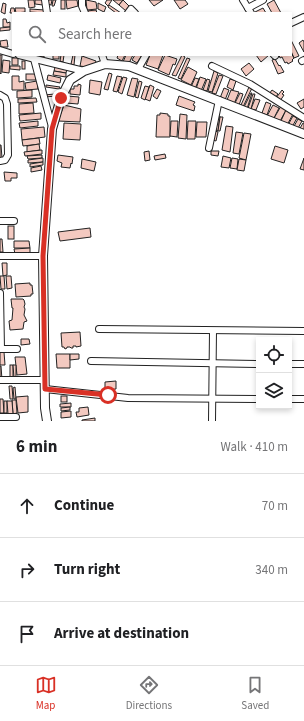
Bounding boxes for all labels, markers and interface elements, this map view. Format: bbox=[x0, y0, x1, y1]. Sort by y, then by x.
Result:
search box bbox=[12, 12, 292, 56]
icon: search bbox=[26, 23, 48, 45]
text: Search here bbox=[58, 24, 132, 45]
route end bbox=[52, 89, 70, 107]
map controls bbox=[256, 337, 292, 409]
button: locate bbox=[256, 337, 292, 373]
button: layers bbox=[256, 373, 292, 409]
route start bbox=[99, 386, 117, 404]
text: 6 min bbox=[16, 435, 57, 459]
text: Walk · 410 m bbox=[220, 438, 288, 456]
icon: ahead bbox=[16, 495, 38, 517]
text: Continue bbox=[54, 495, 114, 516]
text: 70 m bbox=[262, 497, 288, 515]
icon: right bbox=[16, 559, 38, 581]
text: Turn right bbox=[54, 559, 120, 580]
text: 340 m bbox=[255, 561, 288, 579]
icon: arrive bbox=[16, 623, 38, 645]
text: Arrive at destination bbox=[54, 623, 189, 644]
tab: Map bbox=[35, 674, 57, 713]
tab: Directions bbox=[126, 674, 172, 713]
tab: Saved bbox=[241, 674, 269, 713]

